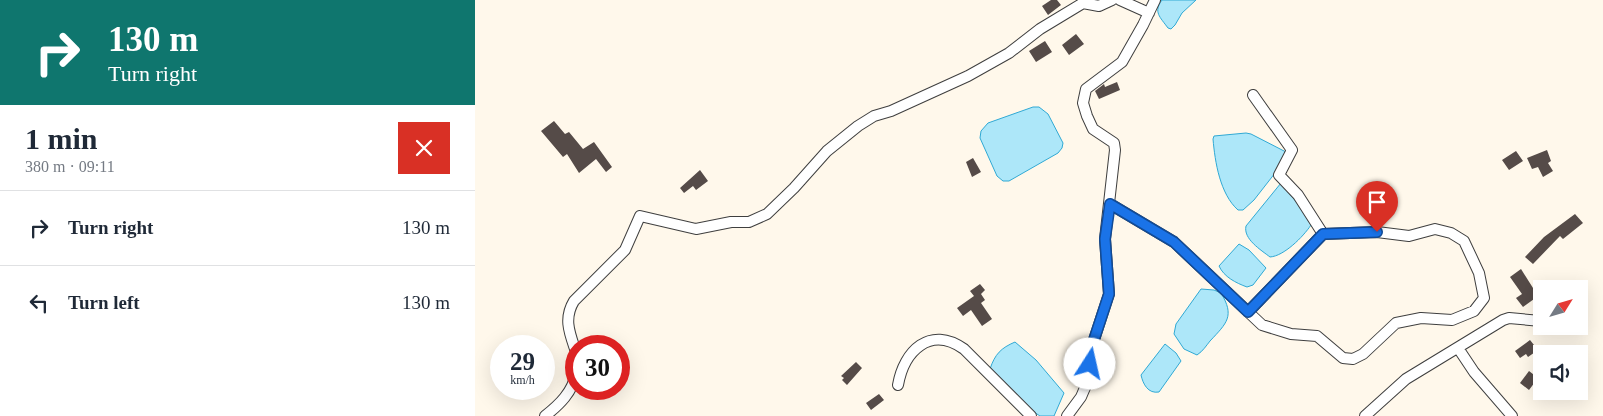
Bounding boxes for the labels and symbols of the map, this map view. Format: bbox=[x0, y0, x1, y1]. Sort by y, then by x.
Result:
pin bbox=[1356, 181, 1398, 232]
north arrow bbox=[1533, 280, 1587, 335]
speed limit sign: 30 bbox=[565, 335, 630, 400]
position arrow bbox=[1063, 337, 1115, 389]

